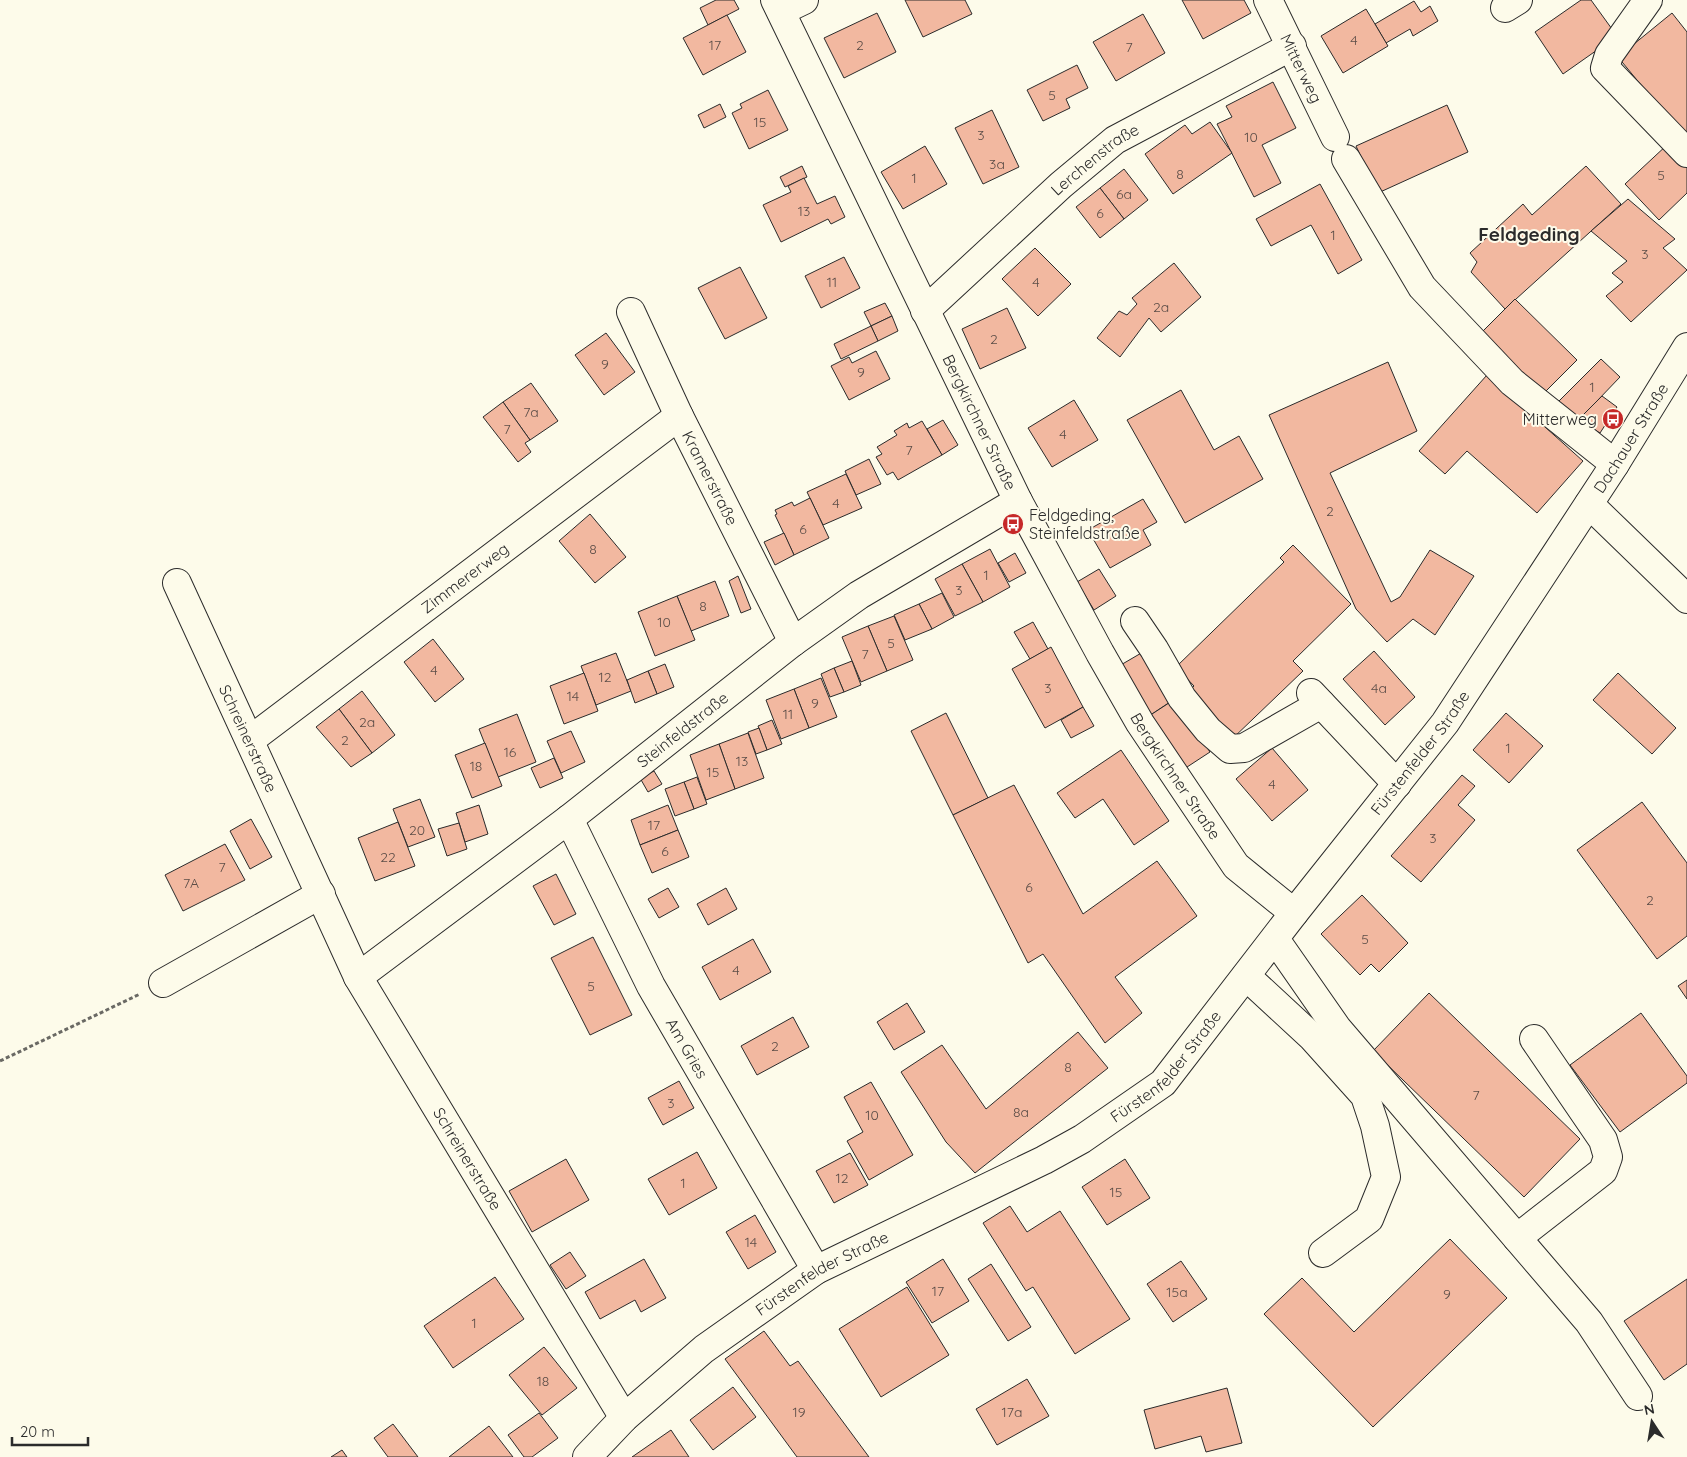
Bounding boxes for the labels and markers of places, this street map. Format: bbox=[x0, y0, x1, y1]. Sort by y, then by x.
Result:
bus stop icon: Mitterweg bbox=[1601, 407, 1625, 431]
place label: Mitterweg bbox=[1523, 409, 1597, 429]
place label: Feldgeding, Steinfeldstraße bbox=[1029, 505, 1140, 543]
bus stop icon: Feldgeding, Steinfeldstraße bbox=[1001, 512, 1025, 536]

